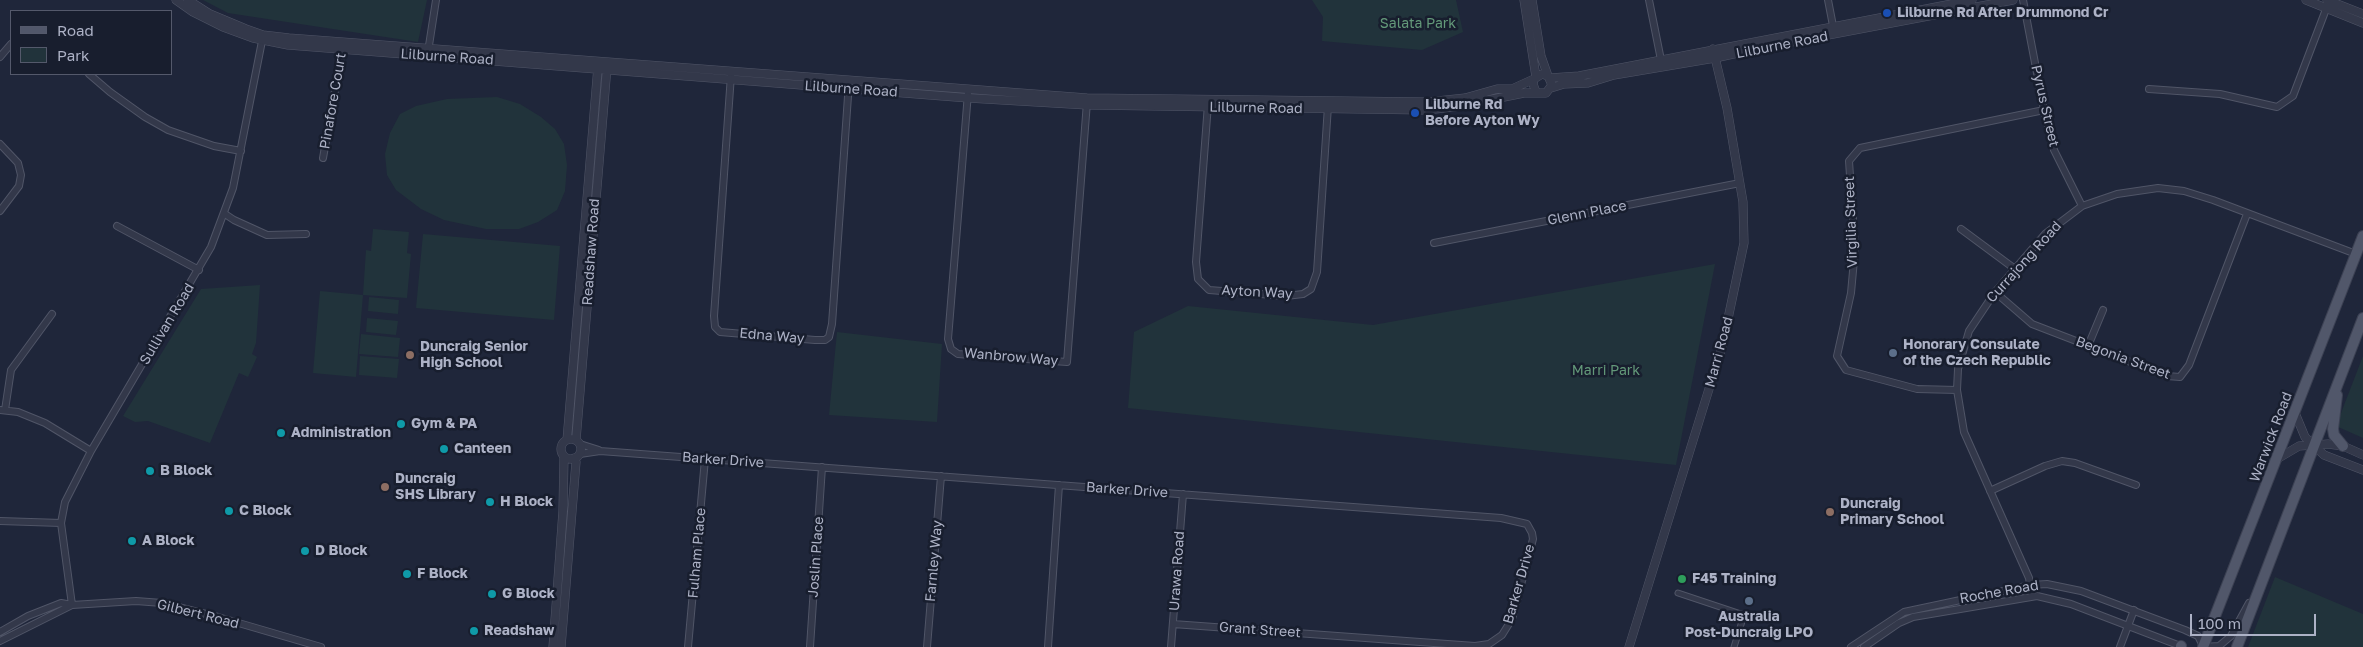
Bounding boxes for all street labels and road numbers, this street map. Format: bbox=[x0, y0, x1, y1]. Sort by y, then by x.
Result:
street label: Lilburne Road bbox=[1735, 28, 1829, 62]
street label: Lilburne Road bbox=[400, 45, 494, 69]
street label: Pinafore Court bbox=[316, 52, 350, 150]
street label: Pyrus Street bbox=[2027, 63, 2063, 149]
street label: Lilburne Road bbox=[804, 77, 898, 101]
street label: Lilburne Road bbox=[1209, 99, 1303, 117]
street label: Virgilia Street bbox=[1841, 176, 1861, 268]
street label: Glenn Place bbox=[1546, 197, 1628, 229]
street label: Readshaw Road bbox=[579, 198, 603, 306]
street label: Currajong Road bbox=[1983, 218, 2065, 306]
street label: Sullivan Road bbox=[136, 280, 198, 368]
street label: Ayton Way bbox=[1221, 282, 1293, 302]
street label: Marri Road bbox=[1702, 315, 1736, 389]
street label: Edna Way bbox=[739, 325, 805, 347]
street label: Begonia Street bbox=[2073, 333, 2173, 383]
street label: Wanbrow Way bbox=[963, 345, 1059, 369]
street label: Warwick Road bbox=[2246, 390, 2296, 484]
street label: Barker Drive bbox=[681, 449, 765, 471]
street label: Barker Drive bbox=[1085, 479, 1169, 501]
street label: Fulham Place bbox=[685, 507, 709, 599]
street label: Joslin Place bbox=[805, 516, 827, 598]
street label: Farnley Way bbox=[922, 519, 946, 603]
street label: Urawa Road bbox=[1166, 530, 1188, 612]
street label: Barker Drive bbox=[1500, 542, 1538, 626]
street label: Roche Road bbox=[1958, 577, 2040, 607]
street label: Gilbert Road bbox=[155, 596, 241, 632]
street label: Grant Street bbox=[1218, 619, 1302, 641]

